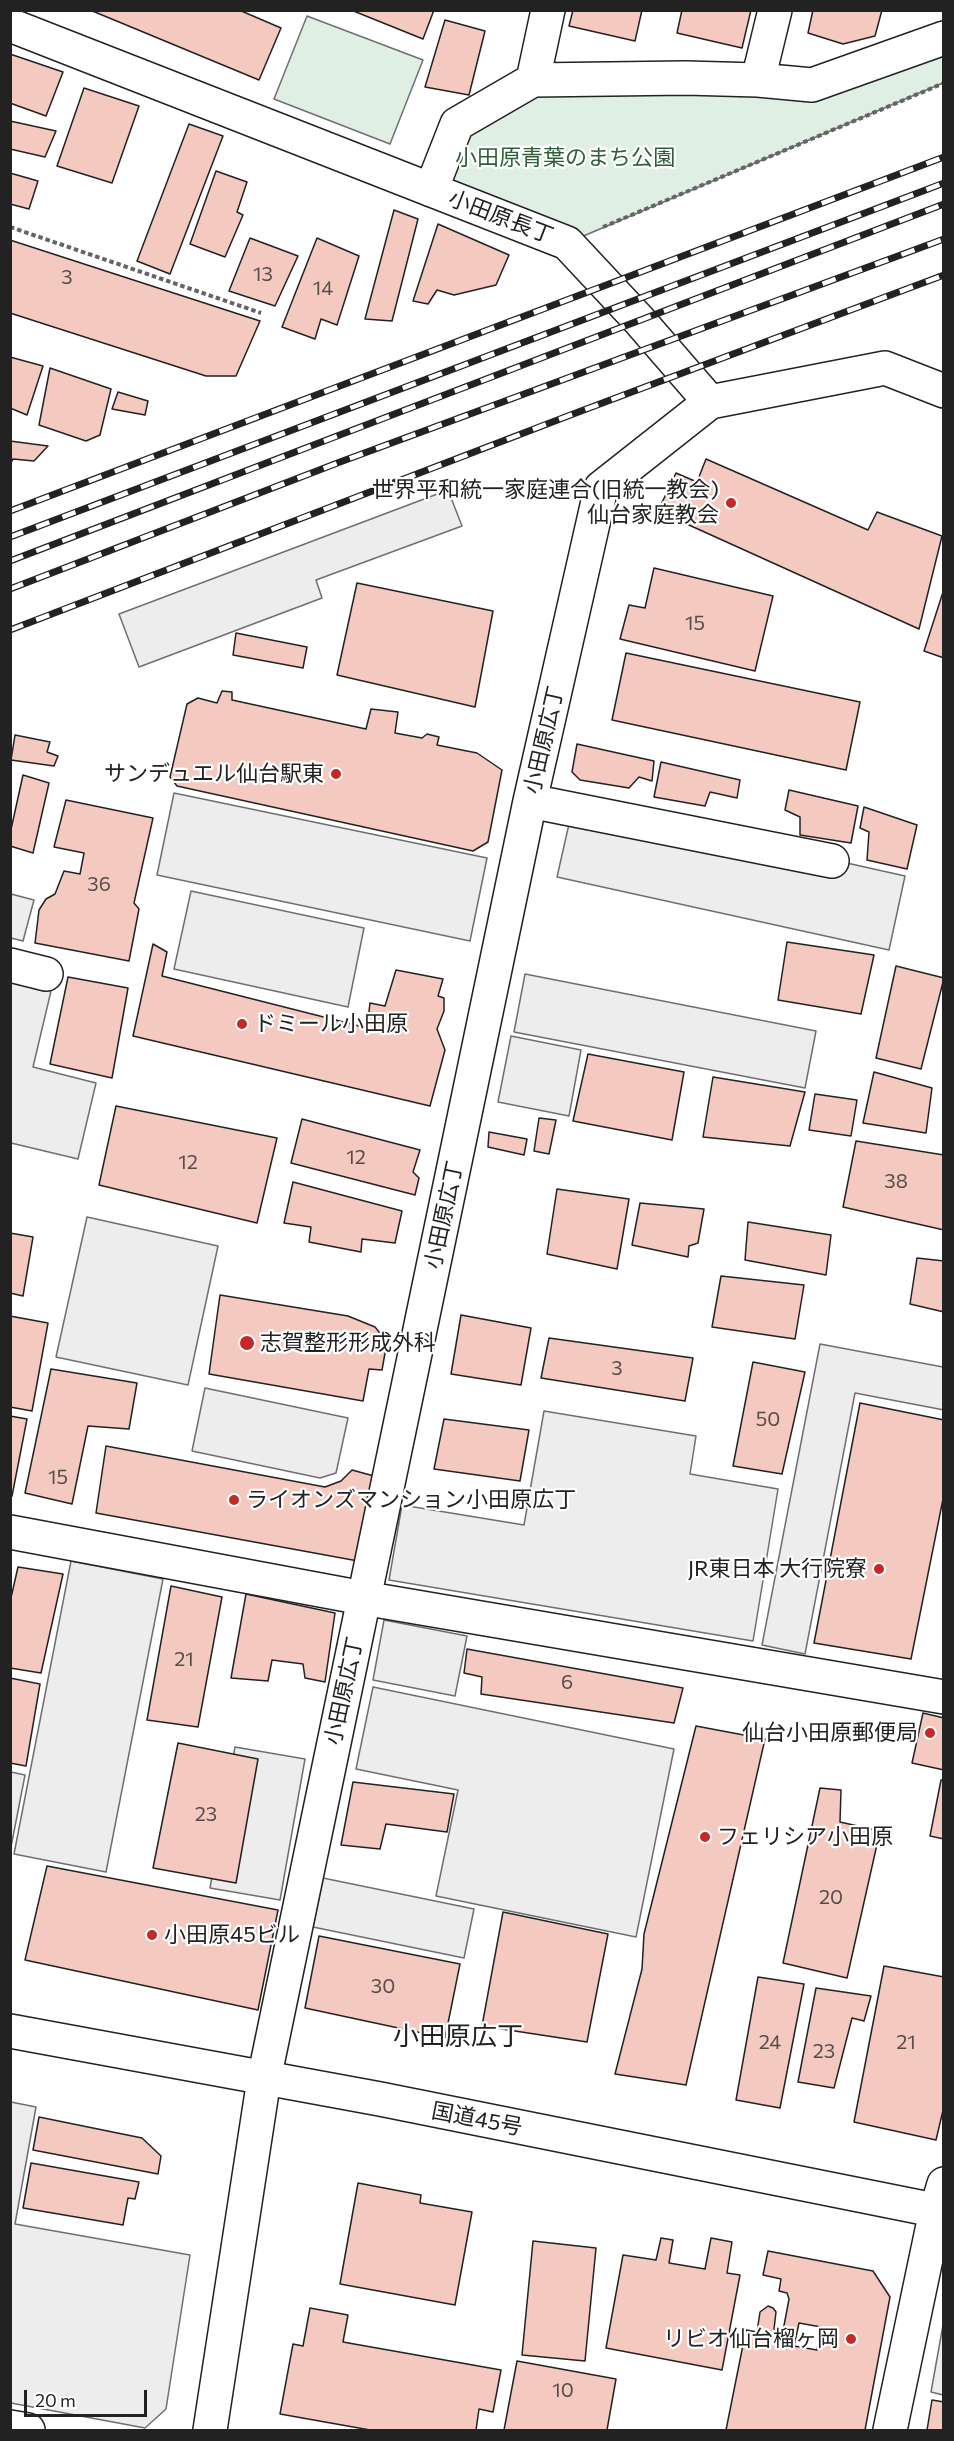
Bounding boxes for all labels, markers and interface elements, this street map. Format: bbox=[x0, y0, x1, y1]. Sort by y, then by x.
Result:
park label: 小田原青葉のまち公園 bbox=[455, 145, 675, 171]
street label: 小田原長丁 bbox=[445, 185, 557, 249]
house number: 13 bbox=[253, 262, 273, 286]
house number: 3 bbox=[61, 265, 73, 289]
house number: 14 bbox=[313, 276, 333, 300]
place label: 世界平和統一家庭連合(旧統一教会) 仙台家庭教会 bbox=[372, 477, 719, 528]
marker: 世界平和統一家庭連合(旧統一教会) 仙台家庭教会 bbox=[724, 496, 738, 510]
house number: 15 bbox=[685, 611, 705, 635]
street label: 小田原広丁 bbox=[519, 683, 569, 797]
place label: サンデュエル仙台駅東 bbox=[104, 761, 324, 787]
marker: サンデュエル仙台駅東 bbox=[329, 767, 343, 781]
house number: 36 bbox=[87, 872, 111, 896]
place label: ドミール小田原 bbox=[254, 1011, 408, 1037]
marker: ドミール小田原 bbox=[235, 1017, 249, 1031]
house number: 12 bbox=[346, 1145, 366, 1169]
house number: 12 bbox=[178, 1150, 198, 1174]
street label: 小田原広丁 bbox=[420, 1158, 468, 1272]
house number: 38 bbox=[884, 1169, 908, 1193]
place label: 志賀整形形成外科 bbox=[260, 1330, 436, 1356]
marker: 志賀整形形成外科 bbox=[238, 1334, 256, 1352]
house number: 3 bbox=[611, 1356, 623, 1380]
house number: 50 bbox=[756, 1407, 780, 1431]
house number: 15 bbox=[48, 1465, 68, 1489]
place label: ライオンズマンション小田原広丁 bbox=[246, 1487, 576, 1513]
marker: ライオンズマンション小田原広丁 bbox=[227, 1493, 241, 1507]
place label: JR東日本 大行院寮 bbox=[688, 1556, 867, 1582]
marker: JR東日本 大行院寮 bbox=[872, 1562, 886, 1576]
street label: 小田原広丁 bbox=[320, 1634, 368, 1748]
house number: 21 bbox=[174, 1647, 194, 1671]
house number: 6 bbox=[561, 1670, 573, 1694]
place label: 仙台小田原郵便局 bbox=[742, 1720, 918, 1746]
marker: 仙台小田原郵便局 bbox=[923, 1726, 937, 1740]
house number: 23 bbox=[195, 1802, 217, 1826]
place label: フェリシア小田原 bbox=[717, 1824, 893, 1850]
marker: フェリシア小田原 bbox=[698, 1830, 712, 1844]
house number: 20 bbox=[819, 1885, 843, 1909]
place label: 小田原45ビル bbox=[164, 1922, 300, 1948]
marker: 小田原45ビル bbox=[145, 1928, 159, 1942]
house number: 30 bbox=[371, 1974, 395, 1998]
district label: 小田原広丁 bbox=[393, 2020, 523, 2052]
house number: 24 bbox=[759, 2030, 781, 2054]
house number: 21 bbox=[896, 2030, 916, 2054]
house number: 23 bbox=[813, 2039, 835, 2063]
street label: 国道45号 bbox=[429, 2097, 525, 2141]
place label: リビオ仙台榴ヶ岡 bbox=[663, 2326, 839, 2352]
marker: リビオ仙台榴ヶ岡 bbox=[844, 2332, 858, 2346]
scale bar bbox=[27, 2378, 150, 2416]
house number: 10 bbox=[552, 2378, 574, 2402]
text: 20 m bbox=[35, 2389, 76, 2411]

